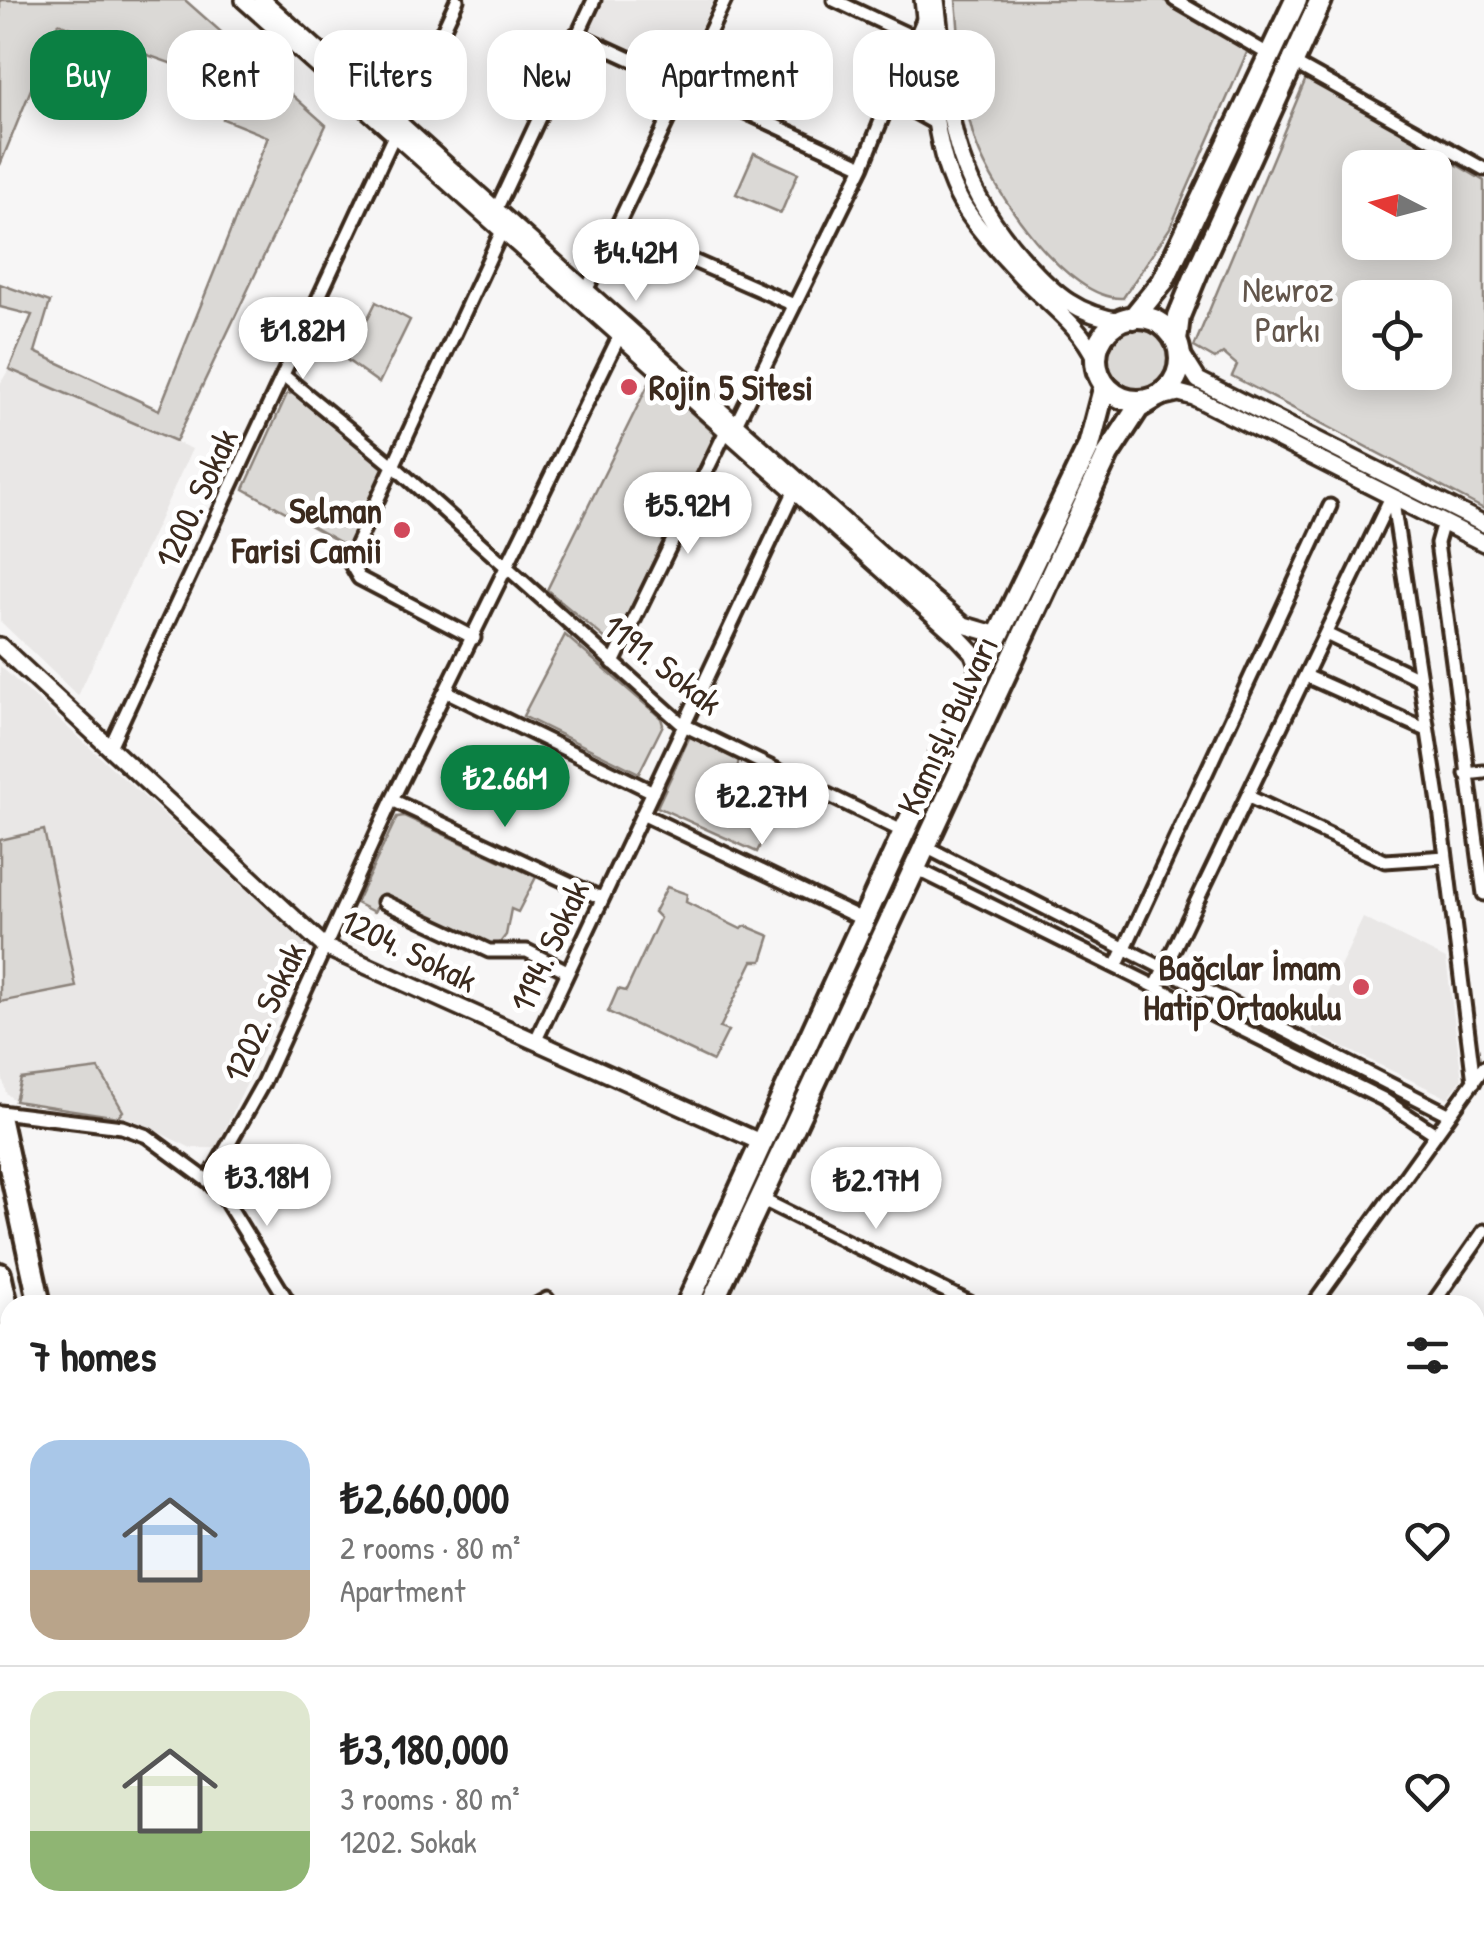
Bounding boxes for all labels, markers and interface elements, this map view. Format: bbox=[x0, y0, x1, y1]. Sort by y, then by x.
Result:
chip: Buy bbox=[30, 30, 147, 120]
chip: Rent bbox=[167, 30, 294, 120]
chip: Filters bbox=[314, 30, 467, 120]
chip: New bbox=[487, 30, 606, 120]
chip: Apartment bbox=[626, 30, 833, 120]
chip: House bbox=[853, 30, 995, 120]
north arrow bbox=[1342, 150, 1452, 260]
map controls bbox=[1342, 150, 1452, 390]
pin: ₺4.42M bbox=[555, 219, 717, 304]
text: ₺4.42M bbox=[594, 230, 678, 273]
park label: Newroz Parkı bbox=[1242, 266, 1334, 353]
button: locate bbox=[1342, 280, 1452, 390]
pin: ₺1.82M bbox=[222, 297, 384, 382]
text: ₺1.82M bbox=[261, 308, 345, 351]
place label: Rojin 5 Sitesi bbox=[649, 364, 813, 411]
marker: Rojin 5 Sitesi bbox=[618, 376, 640, 398]
street label: 1200. Sokak bbox=[143, 421, 249, 575]
pin: ₺5.92M bbox=[607, 472, 769, 557]
text: ₺5.92M bbox=[646, 483, 730, 526]
place label: Selman Farisi Camii bbox=[231, 487, 382, 574]
marker: Selman Farisi Camii bbox=[391, 519, 413, 541]
street label: 1191. Sokak bbox=[594, 603, 732, 725]
street label: Kamışlı Bulvarı bbox=[885, 628, 1009, 822]
pin: ₺2.66M bbox=[424, 745, 586, 830]
text: ₺2.66M bbox=[463, 756, 547, 799]
pin: ₺2.27M bbox=[681, 763, 843, 848]
text: ₺2.27M bbox=[717, 774, 807, 817]
street label: 1194. Sokak bbox=[498, 873, 600, 1019]
street label: 1204. Sokak bbox=[333, 897, 485, 1003]
street label: 1202. Sokak bbox=[211, 934, 317, 1090]
place label: Bağcılar İmam Hatip Ortaokulu bbox=[1143, 944, 1341, 1032]
marker: Bağcılar İmam Hatip Ortaokulu bbox=[1350, 976, 1372, 998]
pin: ₺3.18M bbox=[186, 1144, 348, 1229]
pin: ₺2.17M bbox=[795, 1147, 957, 1232]
text: ₺3.18M bbox=[225, 1155, 309, 1198]
text: ₺2.17M bbox=[833, 1158, 919, 1201]
text: 7 homes bbox=[30, 1327, 156, 1384]
icon: filters bbox=[1400, 1328, 1455, 1383]
text: ₺2,660,000 bbox=[340, 1469, 509, 1526]
icon: home bbox=[110, 1480, 230, 1600]
icon: heart bbox=[1400, 1513, 1455, 1568]
text: 2 rooms · 80 m² bbox=[340, 1526, 520, 1569]
text: Apartment bbox=[340, 1569, 465, 1612]
text: ₺3,180,000 bbox=[340, 1720, 509, 1777]
icon: home bbox=[110, 1731, 230, 1851]
icon: heart bbox=[1400, 1764, 1455, 1819]
text: 3 rooms · 80 m² bbox=[340, 1777, 520, 1820]
text: 1202. Sokak bbox=[340, 1820, 477, 1863]

